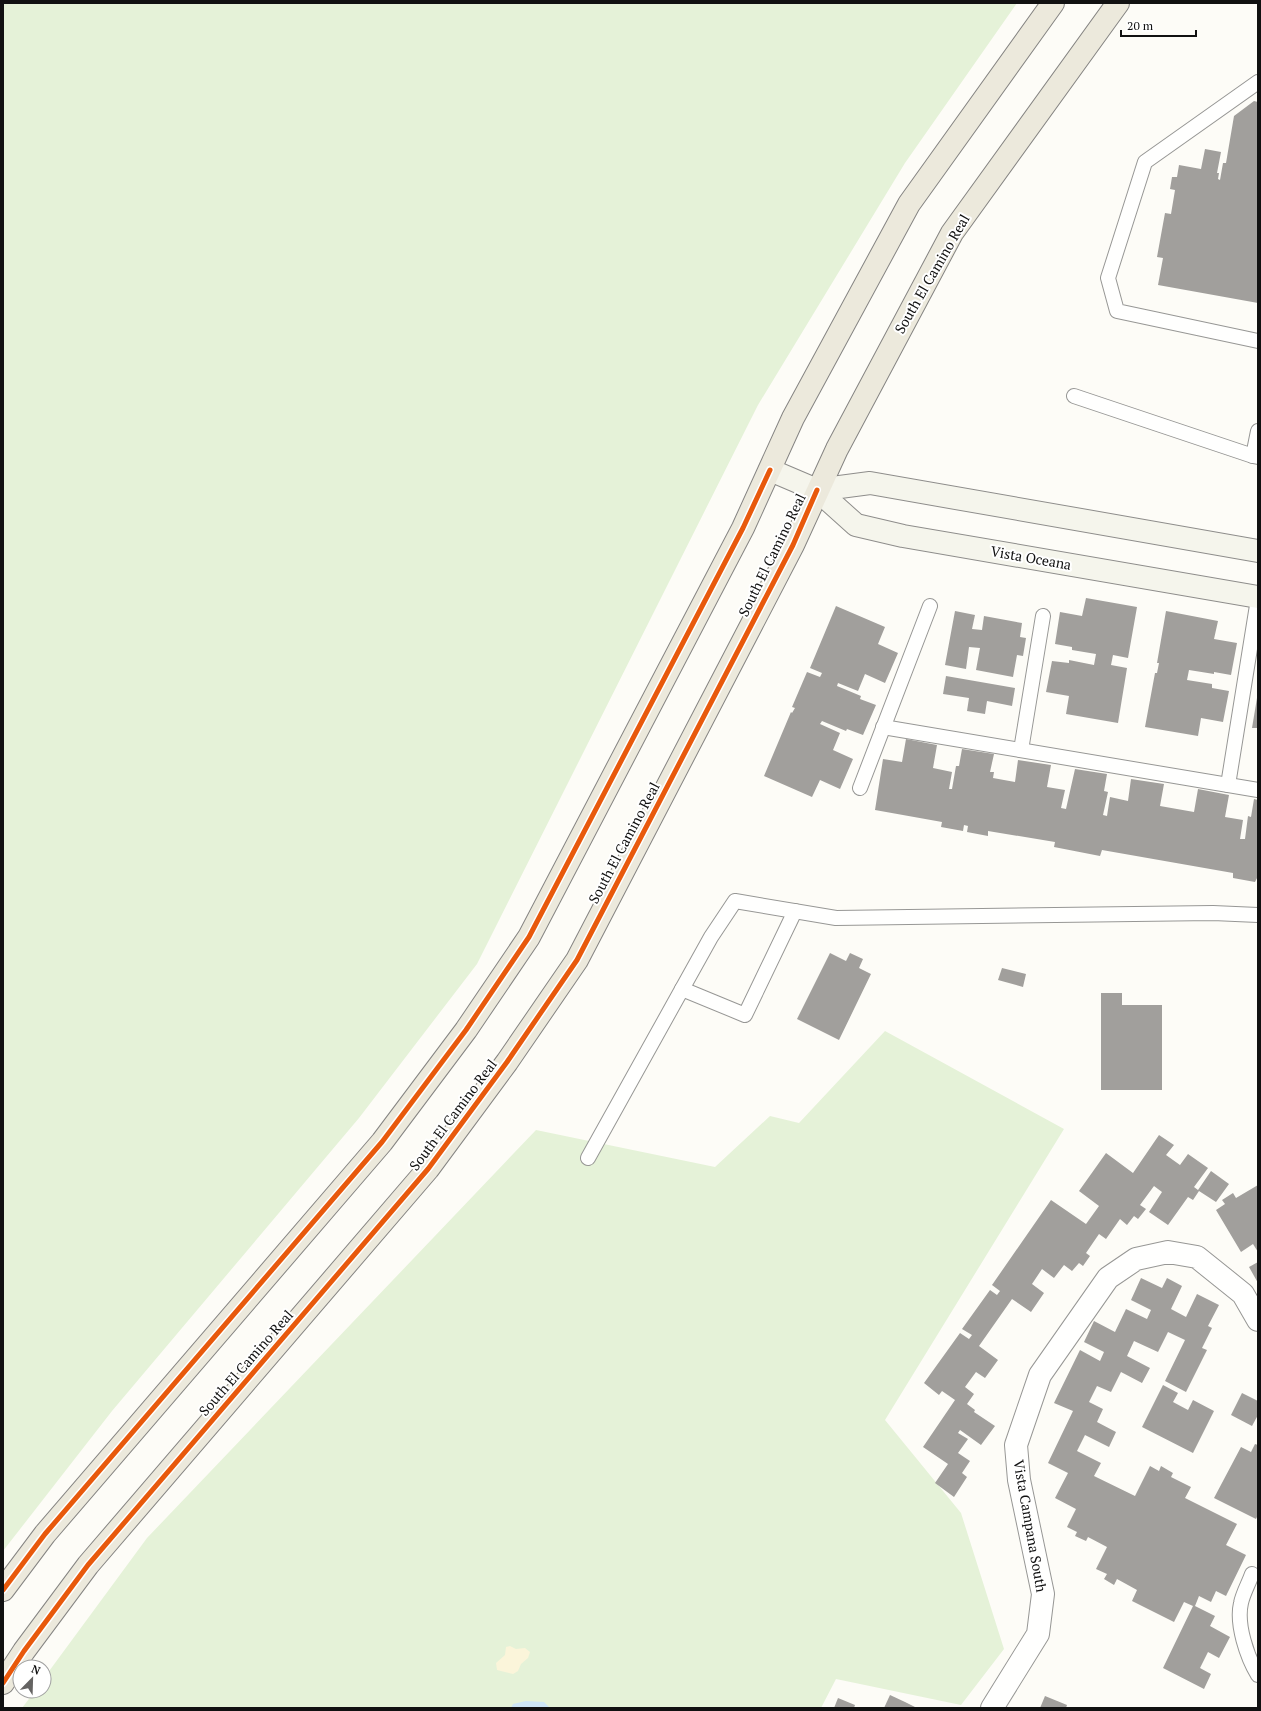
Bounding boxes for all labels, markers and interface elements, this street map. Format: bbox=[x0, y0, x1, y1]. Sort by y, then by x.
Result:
scale bar bbox=[1121, 12, 1196, 38]
text: 20 m bbox=[1127, 18, 1154, 33]
street label: South El Camino Real bbox=[890, 211, 973, 337]
street label: South El Camino Real bbox=[733, 490, 810, 619]
street label: Vista Oceana bbox=[989, 541, 1073, 574]
street label: South El Camino Real bbox=[584, 779, 664, 907]
street label: South El Camino Real bbox=[404, 1055, 501, 1174]
street label: South El Camino Real bbox=[194, 1306, 297, 1420]
street label: Vista Campana South bbox=[1009, 1458, 1051, 1594]
north arrow bbox=[12, 1659, 52, 1699]
text: N bbox=[29, 1662, 43, 1678]

